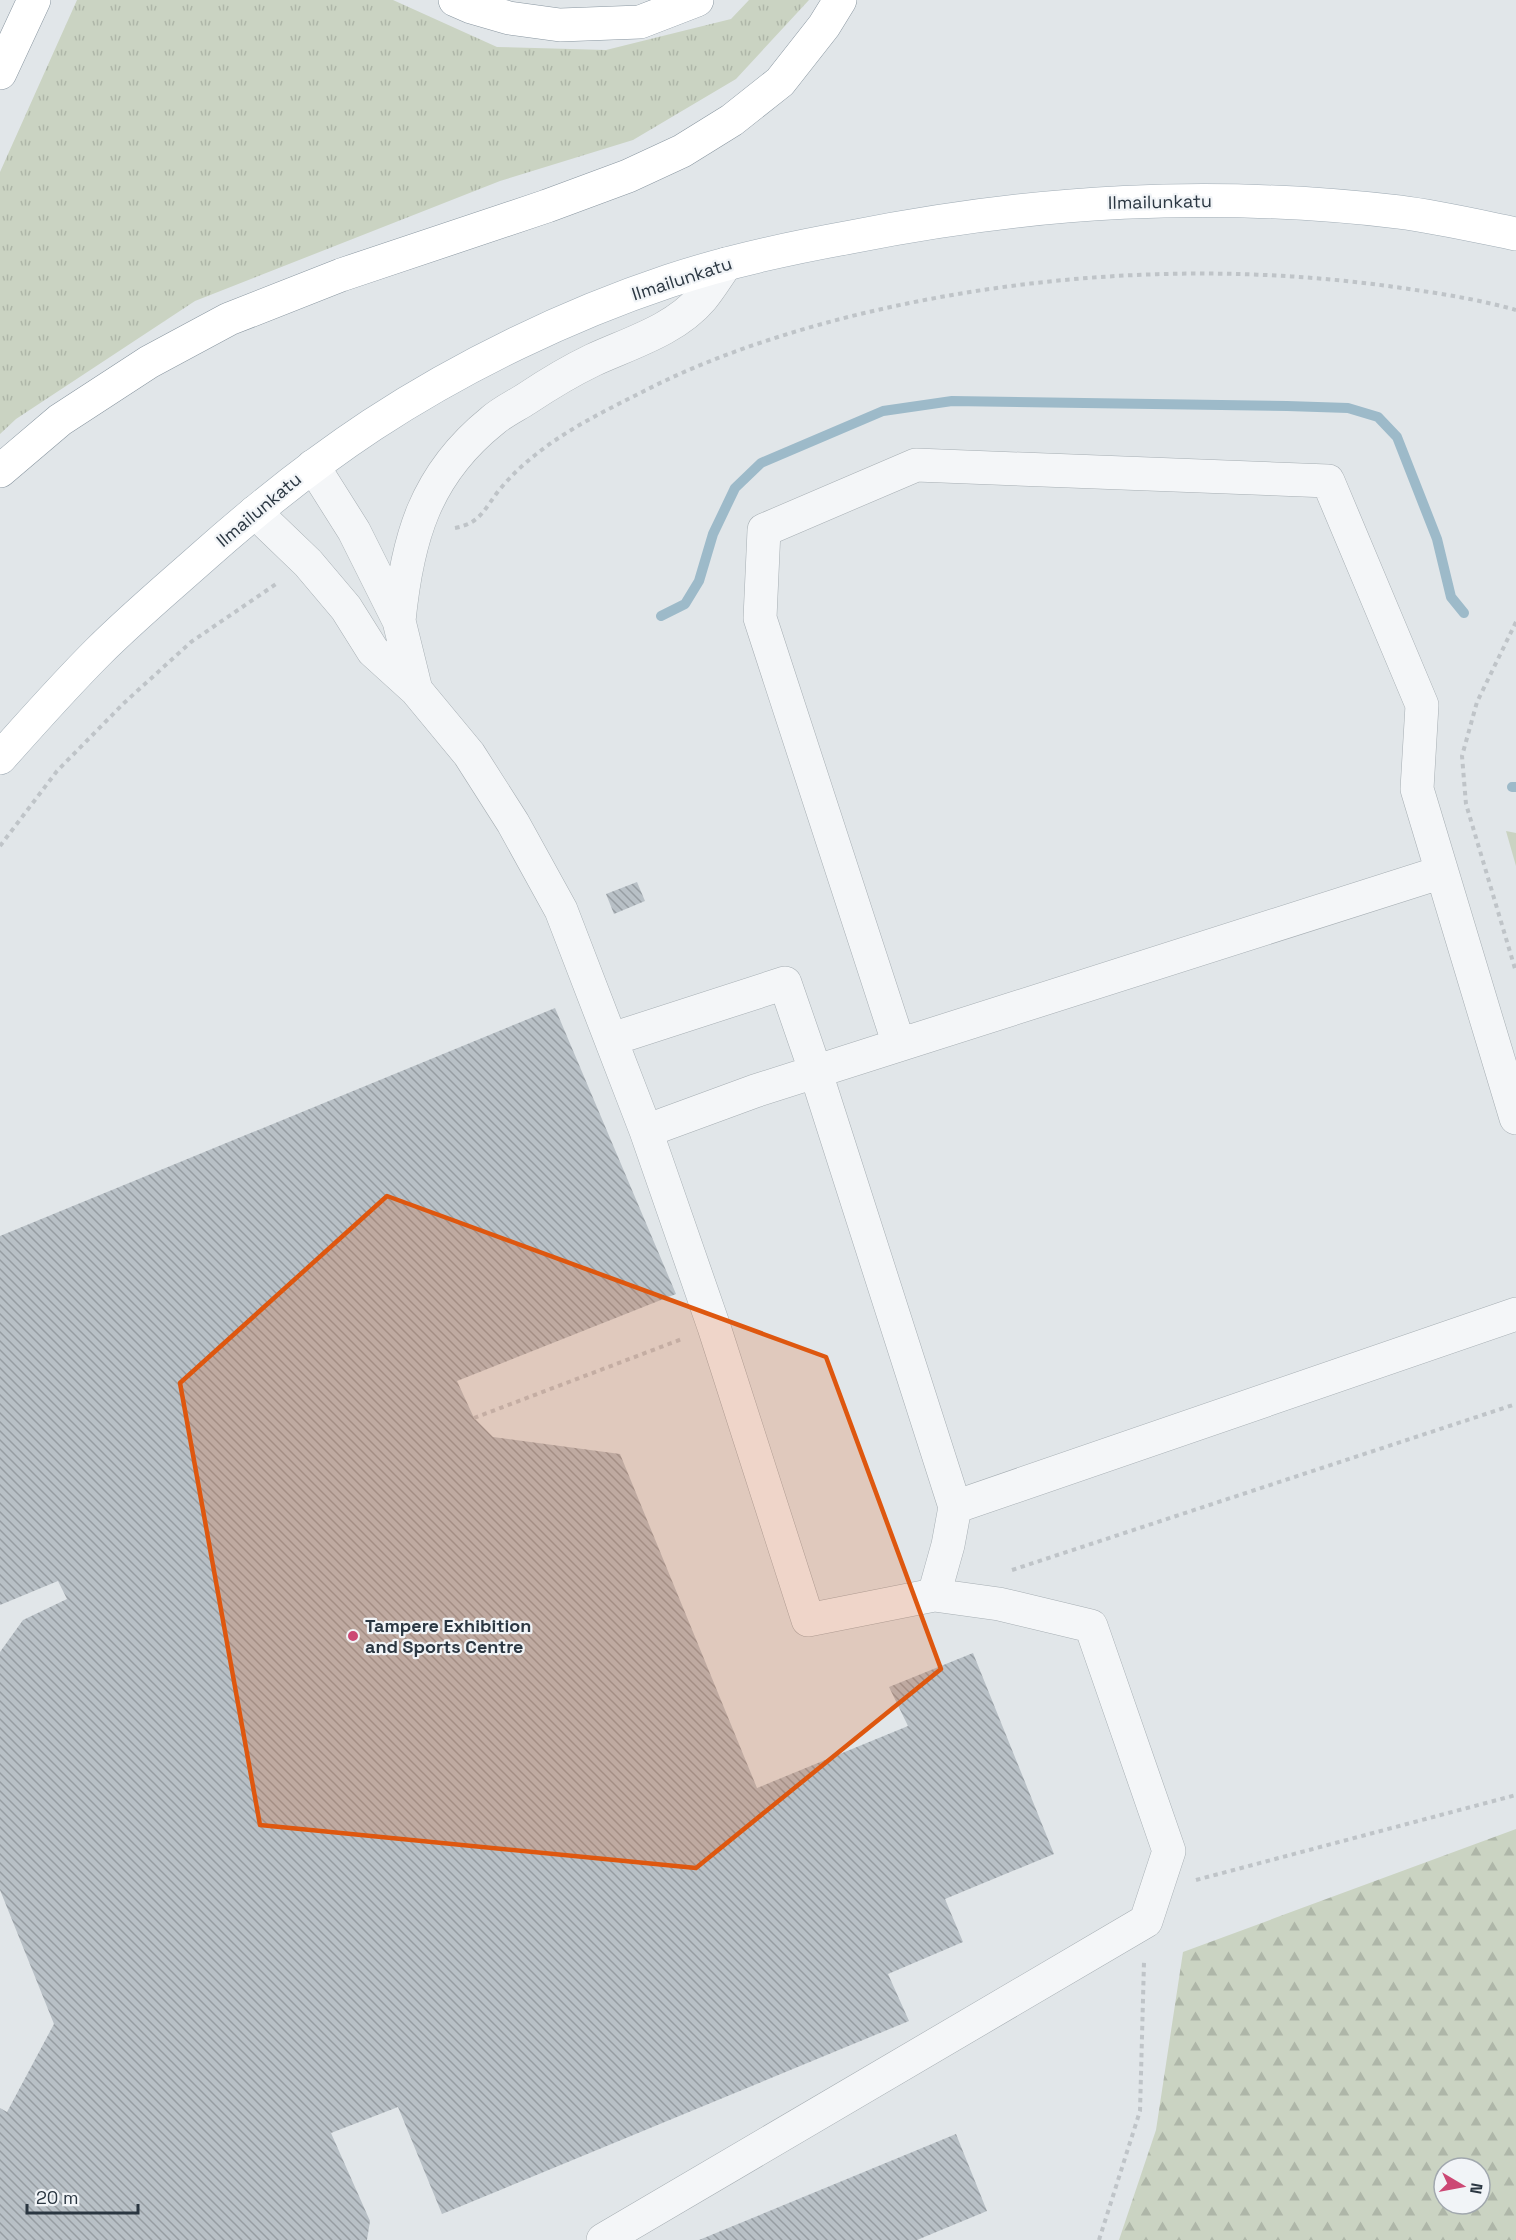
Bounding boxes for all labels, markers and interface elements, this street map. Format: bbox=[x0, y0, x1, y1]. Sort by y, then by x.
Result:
street label: Ilmailunkatu bbox=[1108, 189, 1212, 214]
street label: Ilmailunkatu bbox=[629, 252, 735, 306]
street label: Ilmailunkatu bbox=[211, 467, 306, 552]
place label: Tampere Exhibition and Sports Centre bbox=[365, 1614, 531, 1658]
marker: Tampere Exhibition and Sports Centre bbox=[346, 1629, 360, 1643]
north arrow bbox=[1432, 2156, 1492, 2216]
scale bar bbox=[27, 2177, 138, 2215]
text: N bbox=[1465, 2181, 1488, 2196]
text: 20 m bbox=[36, 2186, 79, 2209]

